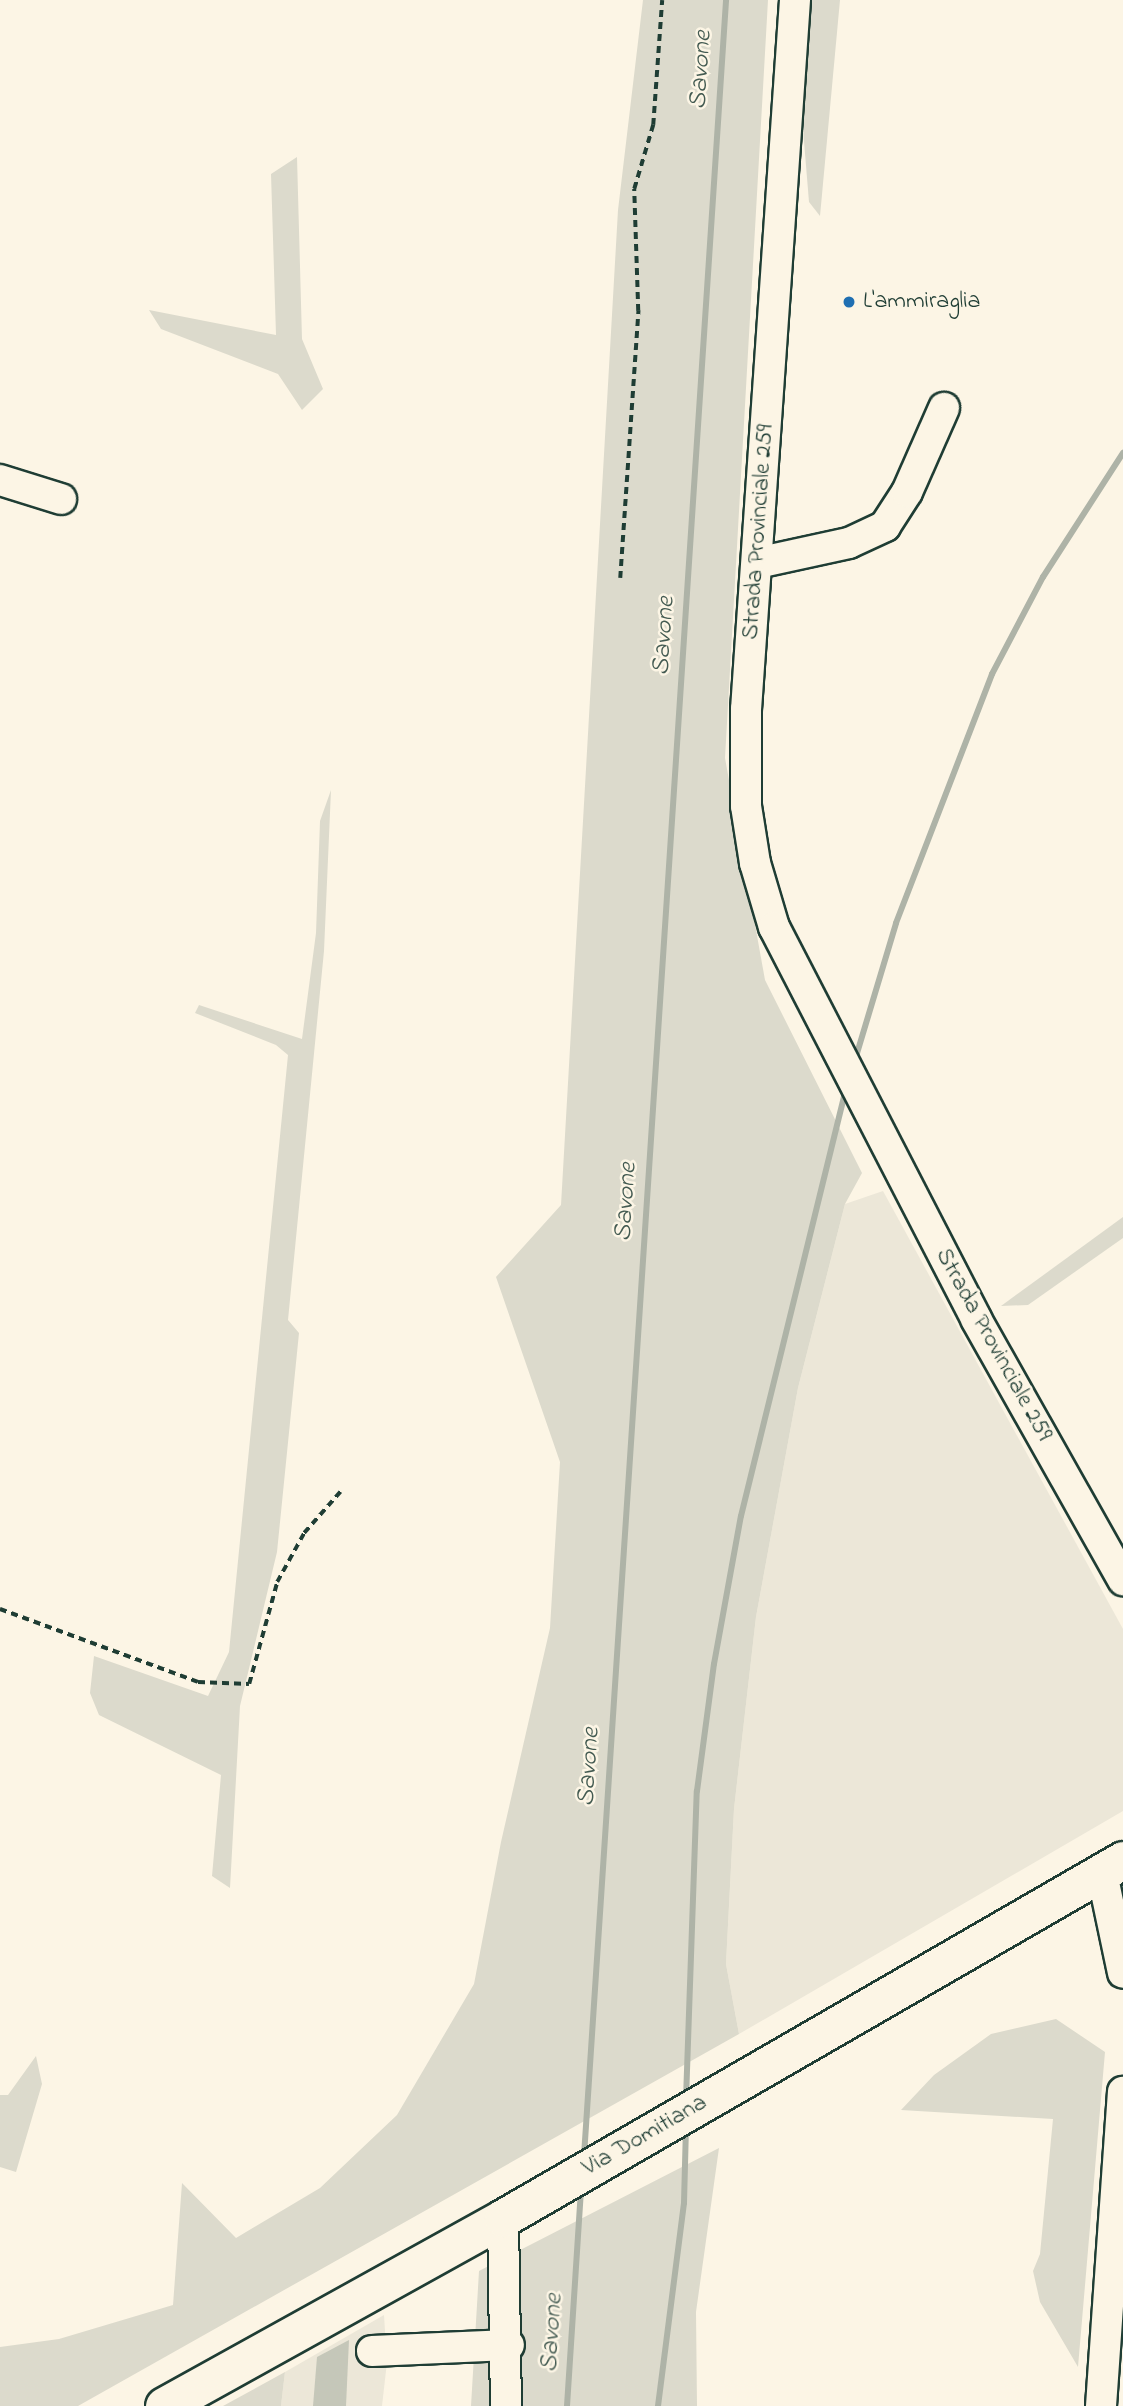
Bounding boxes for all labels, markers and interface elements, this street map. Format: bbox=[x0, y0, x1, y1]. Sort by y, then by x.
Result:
water label: Savone bbox=[684, 30, 720, 110]
place label: L'ammiraglia bbox=[863, 288, 980, 316]
marker: L'ammiraglia bbox=[841, 294, 857, 310]
street label: Strada Provinciale 259 bbox=[737, 423, 781, 641]
water label: Savone bbox=[647, 596, 683, 676]
water label: Savone bbox=[609, 1162, 645, 1242]
street label: Strada Provinciale 259 bbox=[928, 1244, 1058, 1446]
water label: Savone bbox=[572, 1727, 608, 1807]
street label: Via Domitiana bbox=[578, 2089, 712, 2183]
water label: Savone bbox=[535, 2293, 571, 2373]

